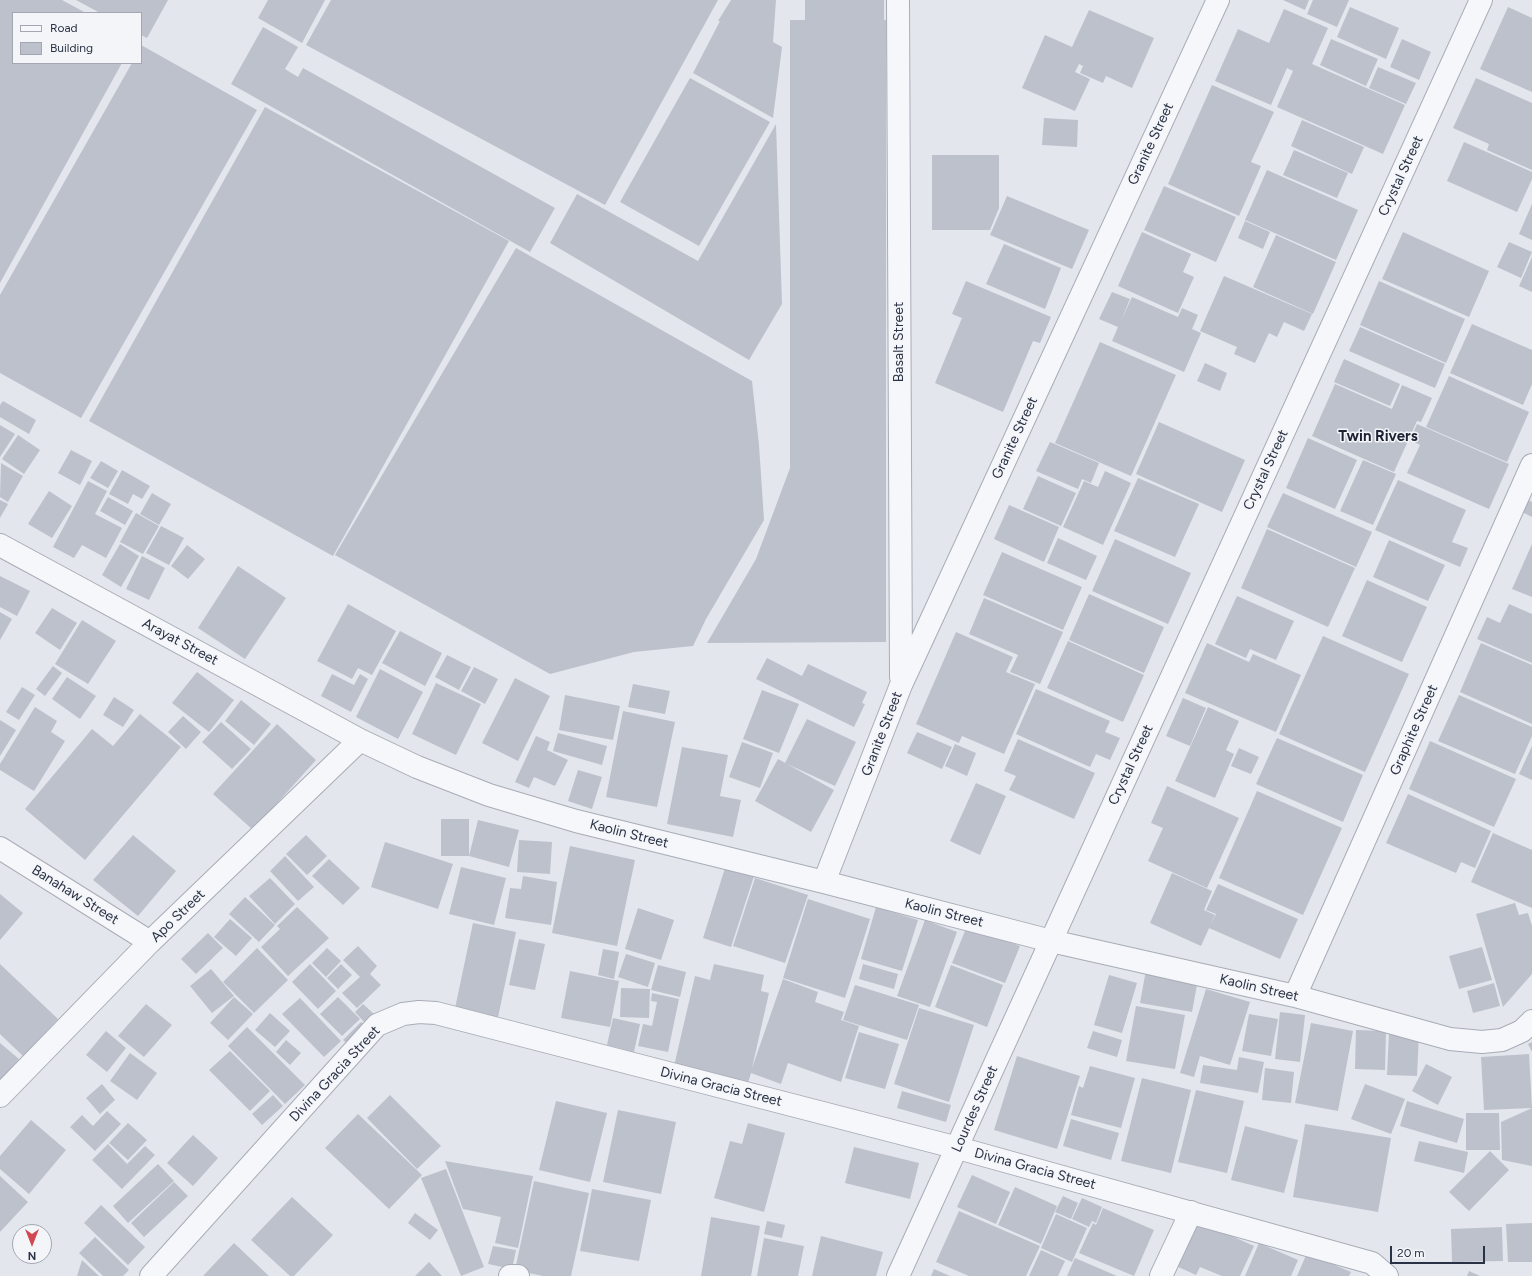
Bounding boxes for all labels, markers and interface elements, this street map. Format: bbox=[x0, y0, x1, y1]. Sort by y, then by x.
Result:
legend bbox=[12, 12, 142, 64]
text: Road bbox=[50, 21, 78, 35]
text: Building bbox=[50, 41, 93, 55]
street label: Granite Street bbox=[1125, 100, 1177, 188]
street label: Crystal Street bbox=[1375, 133, 1427, 219]
street label: Basalt Street bbox=[891, 302, 907, 382]
street label: Granite Street bbox=[989, 394, 1041, 482]
street label: Crystal Street bbox=[1240, 427, 1292, 513]
district label: Twin Rivers bbox=[1338, 428, 1418, 446]
street label: Arayat Street bbox=[139, 615, 221, 669]
street label: Graphite Street bbox=[1387, 682, 1441, 778]
street label: Granite Street bbox=[858, 689, 906, 779]
street label: Crystal Street bbox=[1105, 722, 1157, 808]
street label: Kaolin Street bbox=[588, 816, 670, 852]
street label: Banahaw Street bbox=[29, 862, 121, 928]
street label: Apo Street bbox=[148, 886, 208, 946]
street label: Kaolin Street bbox=[903, 895, 985, 931]
street label: Kaolin Street bbox=[1218, 971, 1300, 1005]
street label: Divina Gracia Street bbox=[286, 1023, 384, 1125]
street label: Lourdes Street bbox=[948, 1063, 1002, 1155]
street label: Divina Gracia Street bbox=[658, 1064, 784, 1110]
street label: Divina Gracia Street bbox=[972, 1145, 1098, 1193]
north arrow bbox=[12, 1224, 52, 1264]
scale bar bbox=[1392, 1238, 1487, 1264]
text: 20 m bbox=[1397, 1246, 1425, 1260]
text: N bbox=[28, 1249, 36, 1262]

